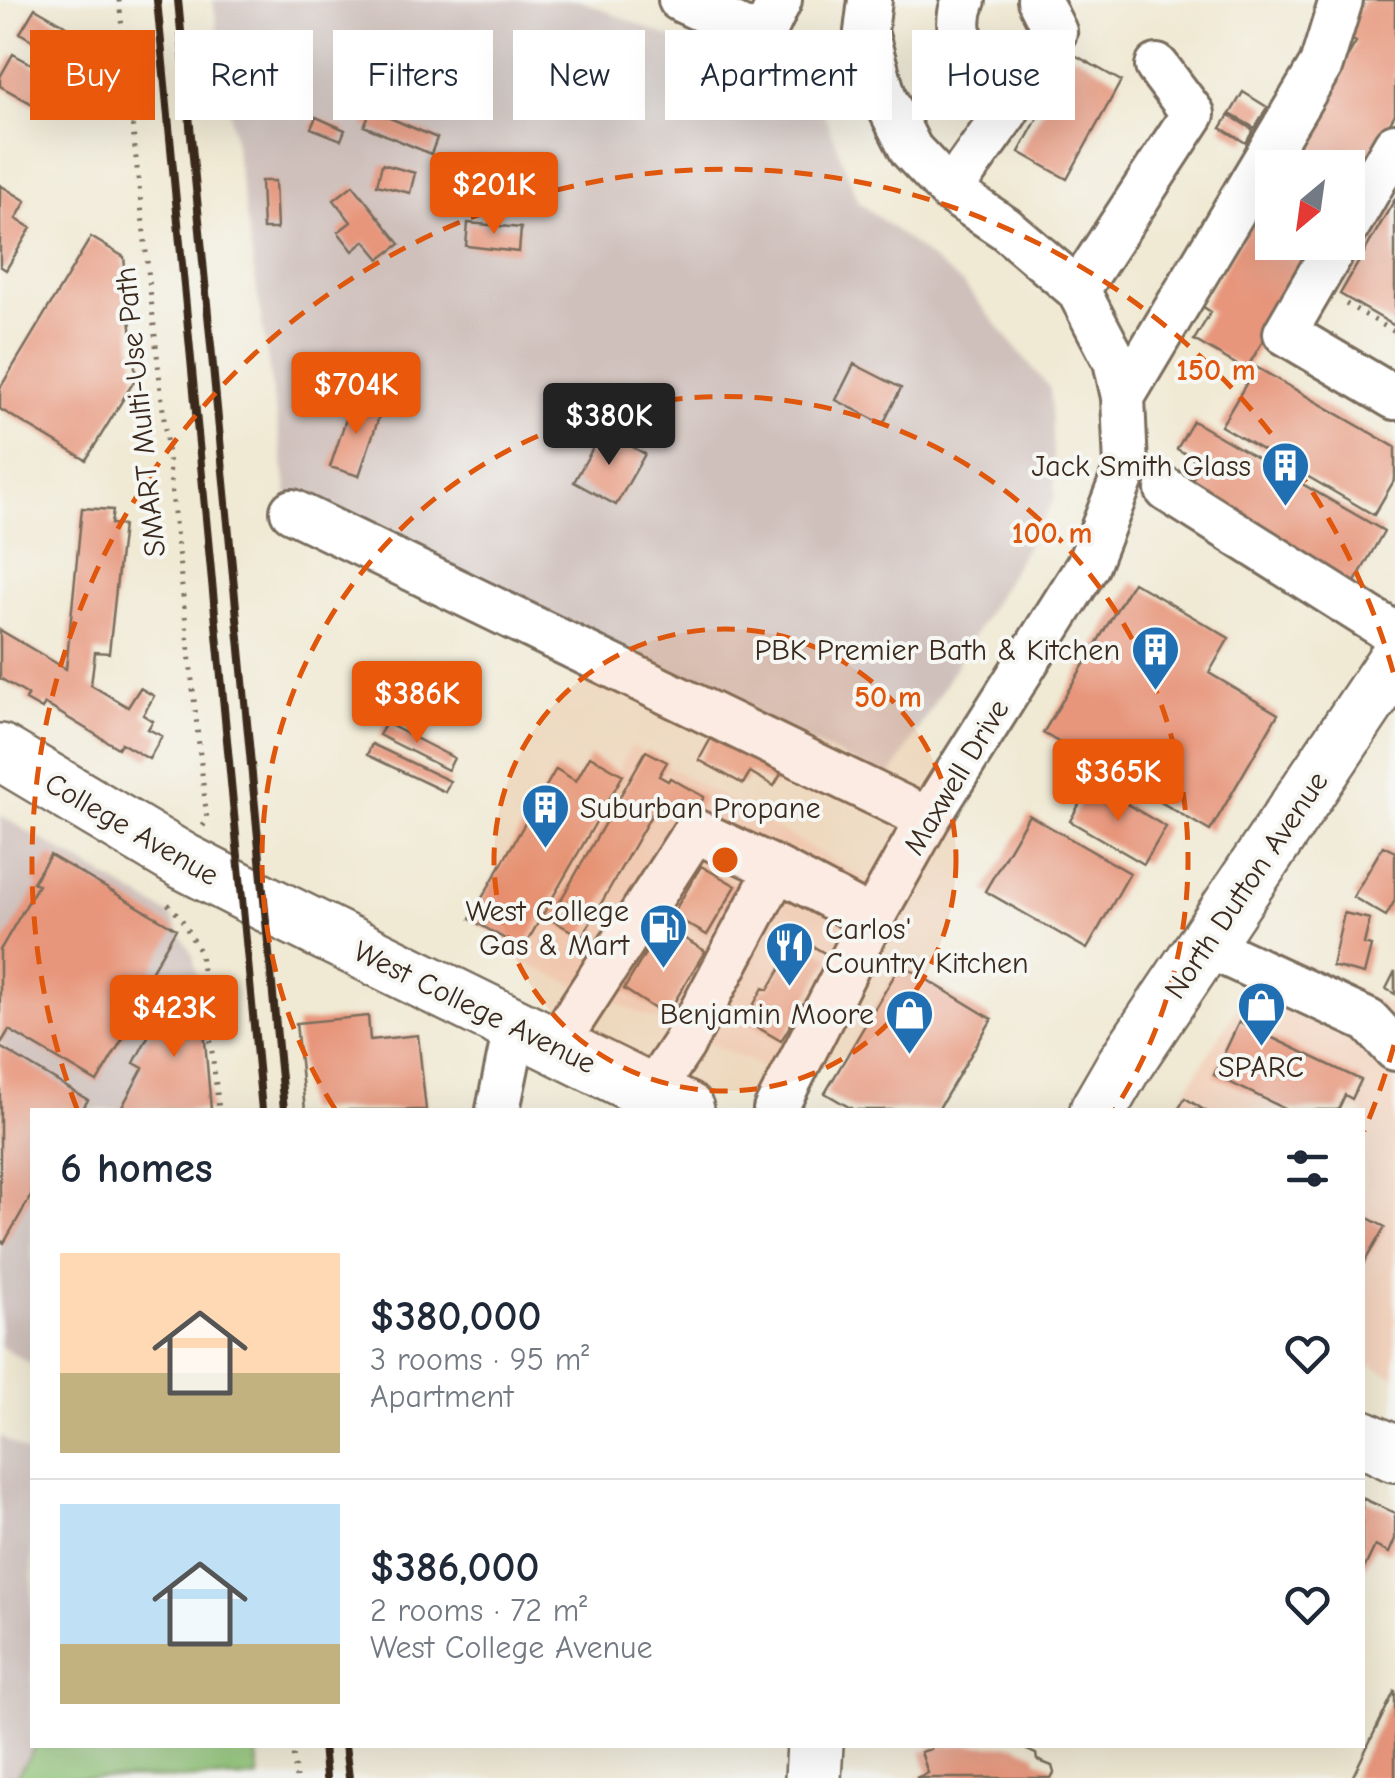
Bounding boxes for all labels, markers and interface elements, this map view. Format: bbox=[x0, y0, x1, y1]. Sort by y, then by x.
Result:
chip: Buy bbox=[30, 30, 155, 120]
chip: Rent bbox=[175, 30, 313, 120]
chip: Filters bbox=[333, 30, 493, 120]
chip: New bbox=[513, 30, 645, 120]
chip: Apartment bbox=[665, 30, 892, 120]
chip: House bbox=[912, 30, 1075, 120]
north arrow bbox=[1255, 150, 1365, 260]
map controls bbox=[1255, 150, 1365, 260]
pin: $201K bbox=[424, 152, 564, 237]
text: $201K bbox=[452, 166, 536, 203]
street label: SMART Multi-Use Path bbox=[108, 265, 173, 558]
pin: $704K bbox=[286, 352, 426, 437]
text: 150 m bbox=[1176, 353, 1256, 388]
text: $704K bbox=[314, 366, 399, 403]
pin: $380K bbox=[539, 383, 679, 468]
text: $380K bbox=[565, 397, 653, 434]
building icon: Jack Smith Glass bbox=[1260, 440, 1312, 508]
place label: Jack Smith Glass bbox=[1031, 449, 1251, 484]
text: 100 m bbox=[1012, 516, 1092, 551]
building icon: PBK Premier Bath & Kitchen bbox=[1129, 624, 1181, 692]
place label: PBK Premier Bath & Kitchen bbox=[754, 633, 1120, 668]
pin: $386K bbox=[347, 661, 487, 746]
text: $386K bbox=[374, 675, 460, 712]
text: 50 m bbox=[854, 680, 922, 715]
street label: Maxwell Drive bbox=[896, 693, 1016, 861]
pin: $365K bbox=[1048, 739, 1188, 824]
text: $365K bbox=[1075, 753, 1161, 790]
street label: North Dutton Avenue bbox=[1157, 765, 1335, 1006]
street label: College Avenue bbox=[39, 766, 225, 893]
building icon: Suburban Propane bbox=[519, 782, 571, 850]
place label: Suburban Propane bbox=[580, 791, 820, 826]
centre of rings bbox=[707, 842, 743, 878]
place label: West College Gas & Mart bbox=[466, 894, 630, 963]
fuel station icon: West College Gas & Mart bbox=[638, 902, 690, 970]
place label: Carlos' Country Kitchen bbox=[825, 912, 1029, 981]
restaurant icon: Carlos' Country Kitchen bbox=[764, 920, 816, 988]
street label: West College Avenue bbox=[348, 934, 601, 1081]
pin: $423K bbox=[104, 975, 244, 1060]
shop icon: SPARC bbox=[1235, 980, 1287, 1048]
shop icon: Benjamin Moore bbox=[883, 988, 935, 1056]
text: $423K bbox=[132, 989, 216, 1026]
place label: Benjamin Moore bbox=[660, 997, 874, 1032]
place label: SPARC bbox=[1218, 1050, 1304, 1085]
icon: filters bbox=[1280, 1141, 1335, 1196]
text: 6 homes bbox=[60, 1144, 213, 1193]
text: $380,000 bbox=[370, 1292, 542, 1341]
icon: home bbox=[140, 1293, 260, 1413]
icon: heart bbox=[1280, 1326, 1335, 1381]
text: 3 rooms · 95 m² bbox=[370, 1341, 589, 1378]
text: Apartment bbox=[370, 1378, 513, 1415]
text: $386,000 bbox=[370, 1543, 540, 1592]
icon: home bbox=[140, 1544, 260, 1664]
icon: heart bbox=[1280, 1577, 1335, 1632]
text: 2 rooms · 72 m² bbox=[370, 1592, 587, 1629]
text: West College Avenue bbox=[370, 1629, 653, 1666]

